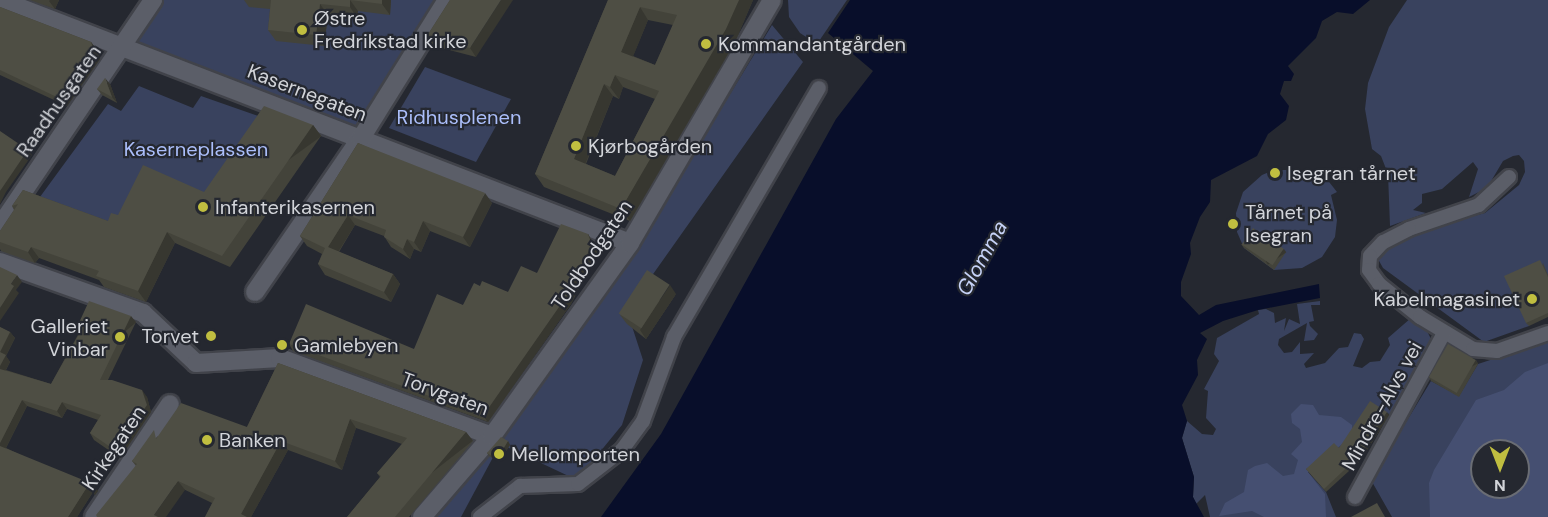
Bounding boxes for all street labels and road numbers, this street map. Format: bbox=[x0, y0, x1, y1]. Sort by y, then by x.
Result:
street label: Raadhusgaten bbox=[12, 40, 106, 162]
street label: Kasernegaten bbox=[244, 59, 370, 127]
street label: Toldbodgaten bbox=[546, 195, 638, 315]
street label: Mindre-Alvs vei bbox=[1337, 337, 1427, 475]
street label: Torvgaten bbox=[398, 367, 492, 421]
street label: Kirkegaten bbox=[77, 401, 151, 495]

